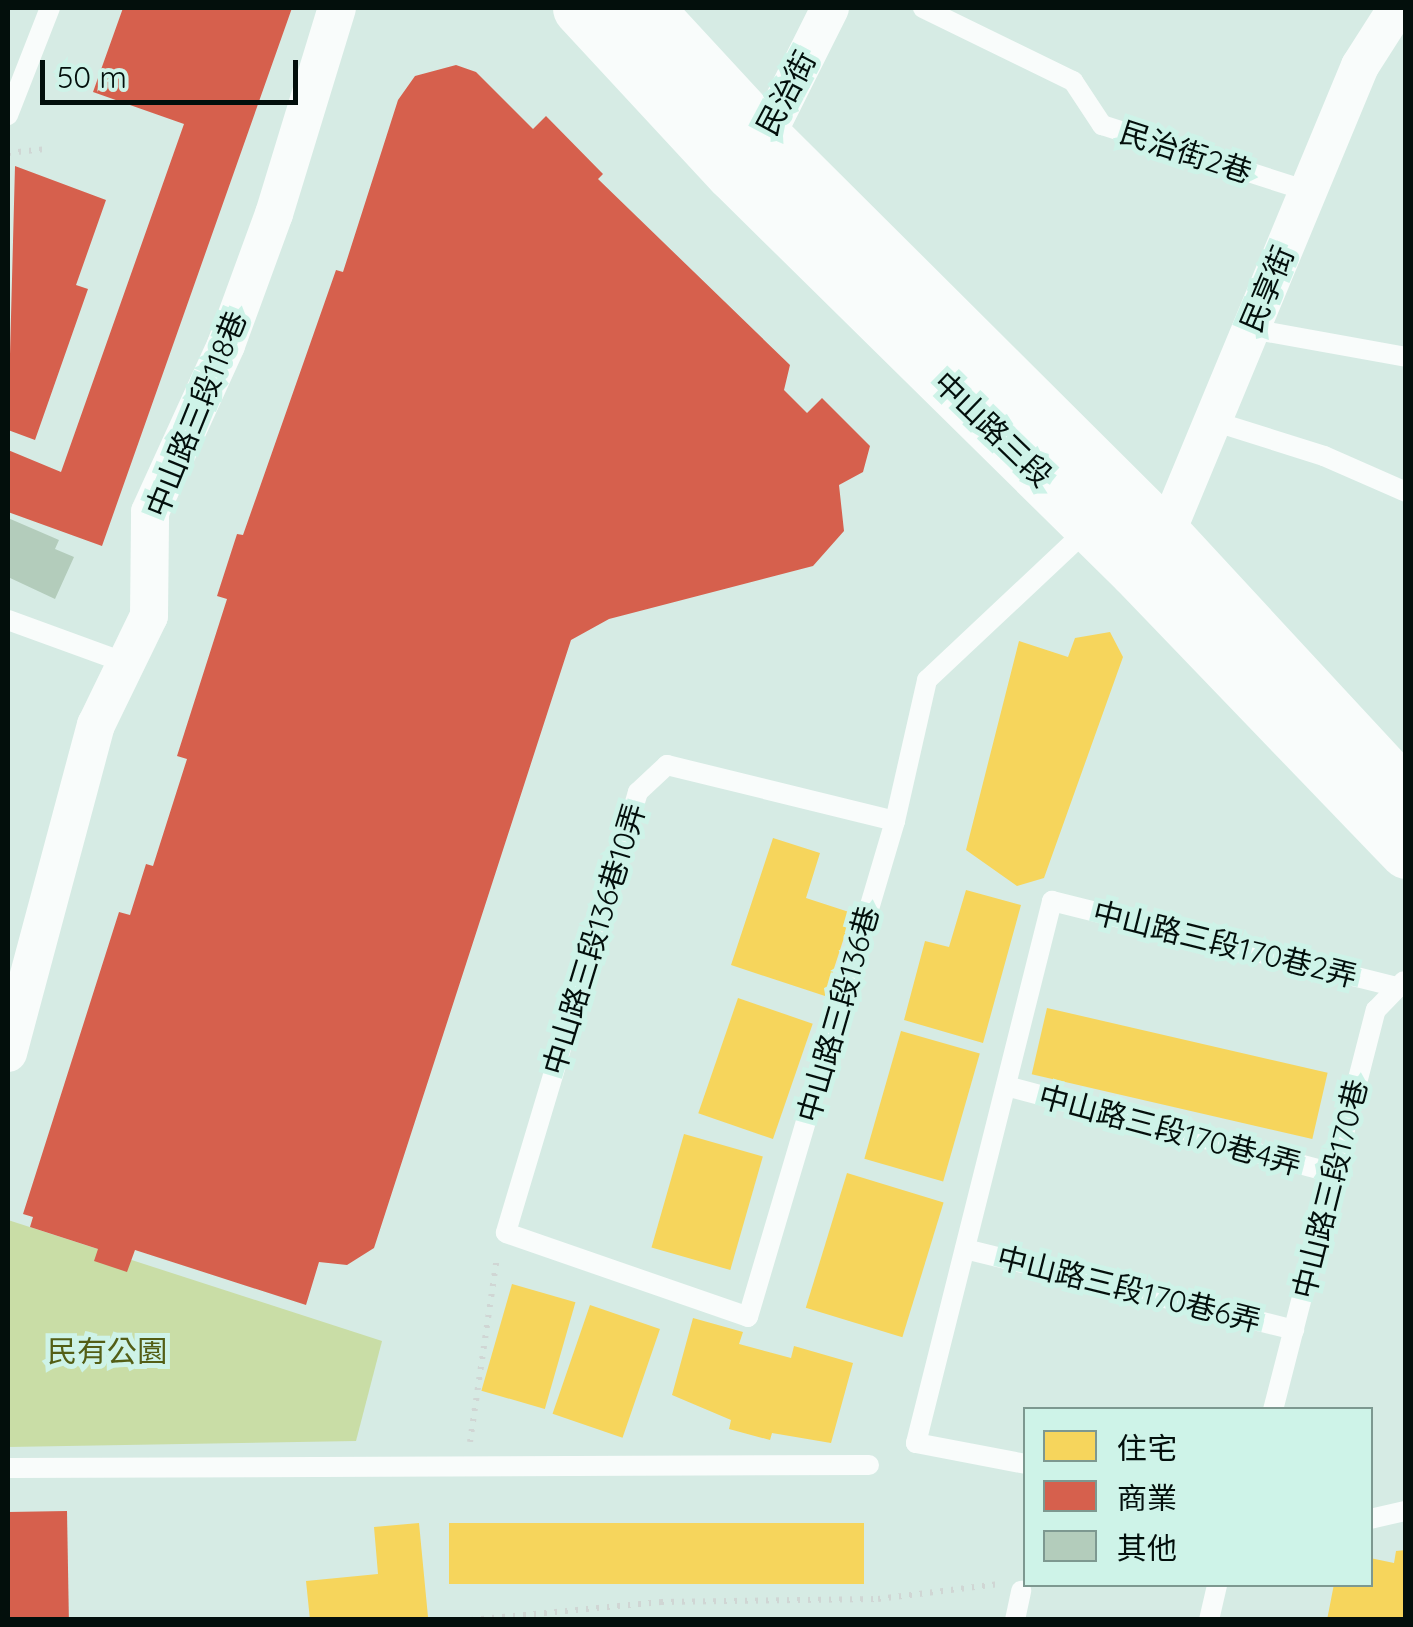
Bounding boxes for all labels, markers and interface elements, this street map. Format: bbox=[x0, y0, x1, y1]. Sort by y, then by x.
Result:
scale bar bbox=[45, 40, 302, 102]
street label: 民治街 bbox=[749, 45, 823, 141]
text: 50 m bbox=[57, 58, 127, 96]
street label: 民治街2巷 bbox=[1115, 114, 1257, 190]
street label: 民享街 bbox=[1233, 241, 1301, 337]
street label: 中山路三段118巷 bbox=[138, 306, 254, 522]
street label: 中山路三段 bbox=[927, 364, 1059, 494]
street label: 中山路三段136巷10弄 bbox=[536, 799, 652, 1079]
street label: 中山路三段170巷2弄 bbox=[1089, 894, 1361, 994]
street label: 中山路三段136巷 bbox=[790, 902, 886, 1126]
street label: 中山路三段170巷 bbox=[1285, 1076, 1375, 1302]
street label: 中山路三段170巷4弄 bbox=[1035, 1078, 1305, 1182]
street label: 中山路三段170巷6弄 bbox=[993, 1239, 1265, 1339]
park label: 民有公園 bbox=[47, 1333, 167, 1369]
legend bbox=[1023, 1407, 1373, 1587]
text: 住宅 bbox=[1117, 1429, 1177, 1467]
text: 商業 bbox=[1117, 1479, 1177, 1517]
text: 其他 bbox=[1117, 1529, 1177, 1567]

